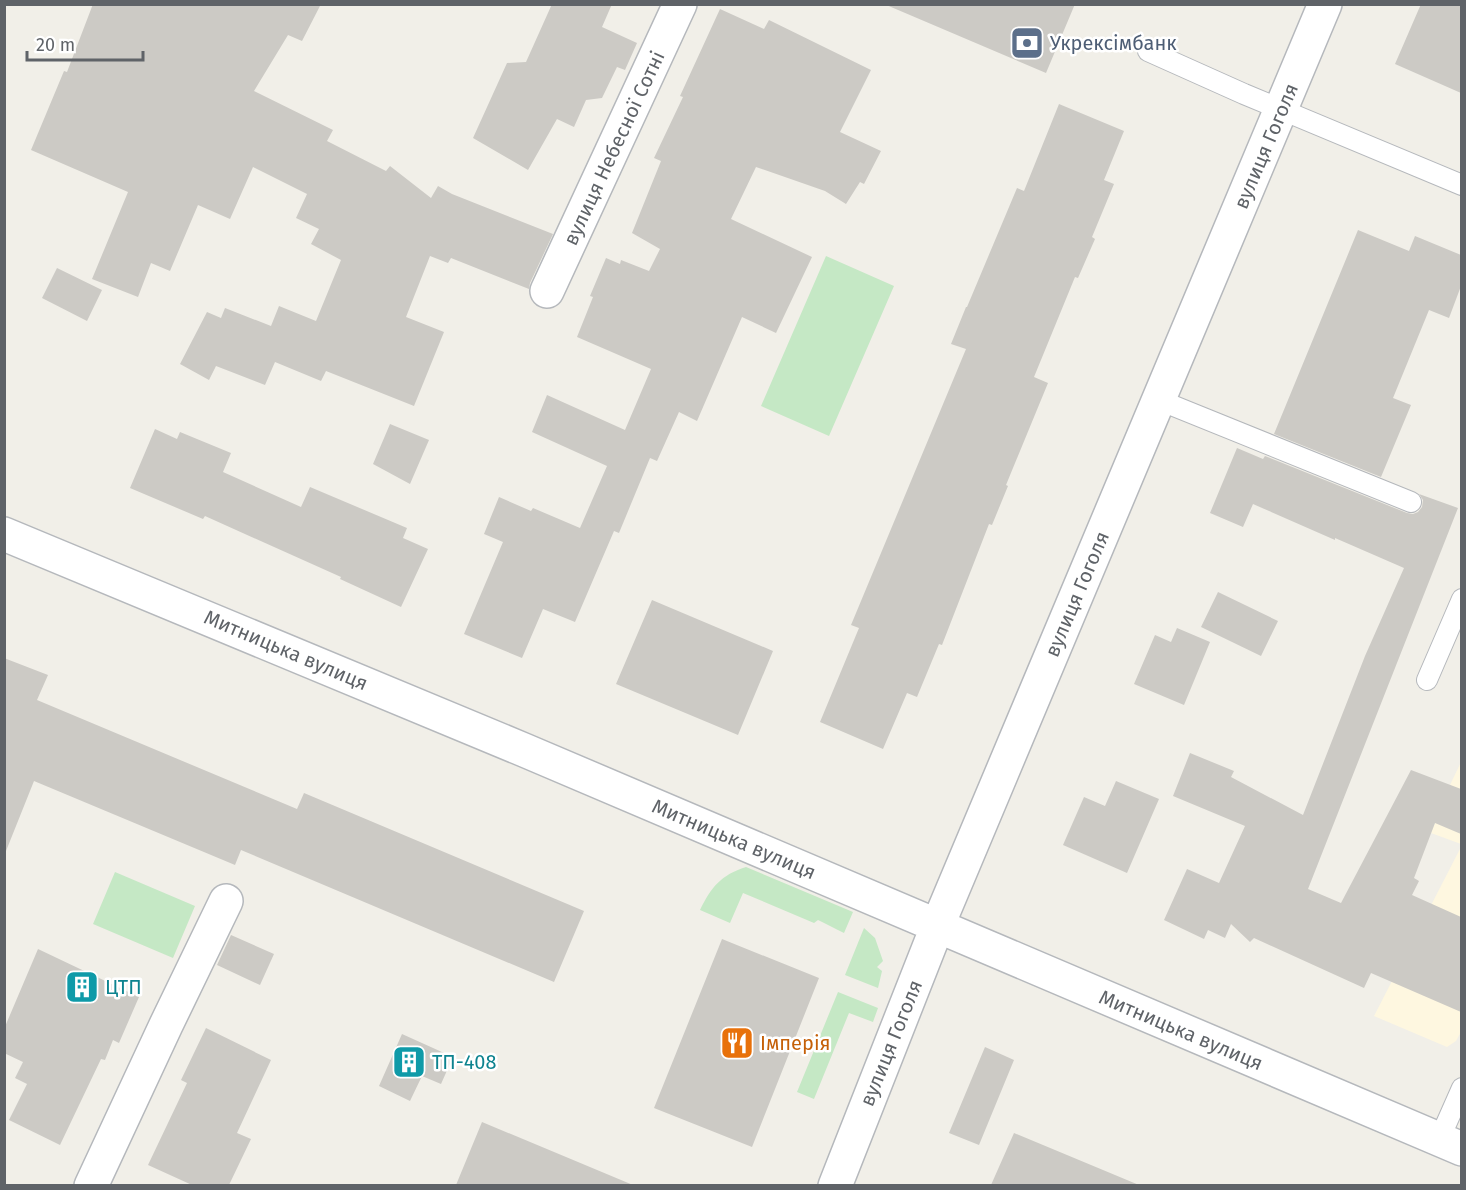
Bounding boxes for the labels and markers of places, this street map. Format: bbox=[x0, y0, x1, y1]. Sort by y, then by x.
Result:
bank icon: Укрексімбанк bbox=[1009, 25, 1045, 61]
place label: Укрексімбанк bbox=[1050, 31, 1177, 55]
building icon: ЦТП bbox=[64, 969, 100, 1005]
place label: ЦТП bbox=[105, 975, 142, 999]
restaurant icon: Імперія bbox=[719, 1025, 755, 1061]
place label: Імперія bbox=[760, 1031, 831, 1055]
building icon: ТП-408 bbox=[391, 1044, 427, 1080]
place label: ТП-408 bbox=[432, 1050, 497, 1074]

